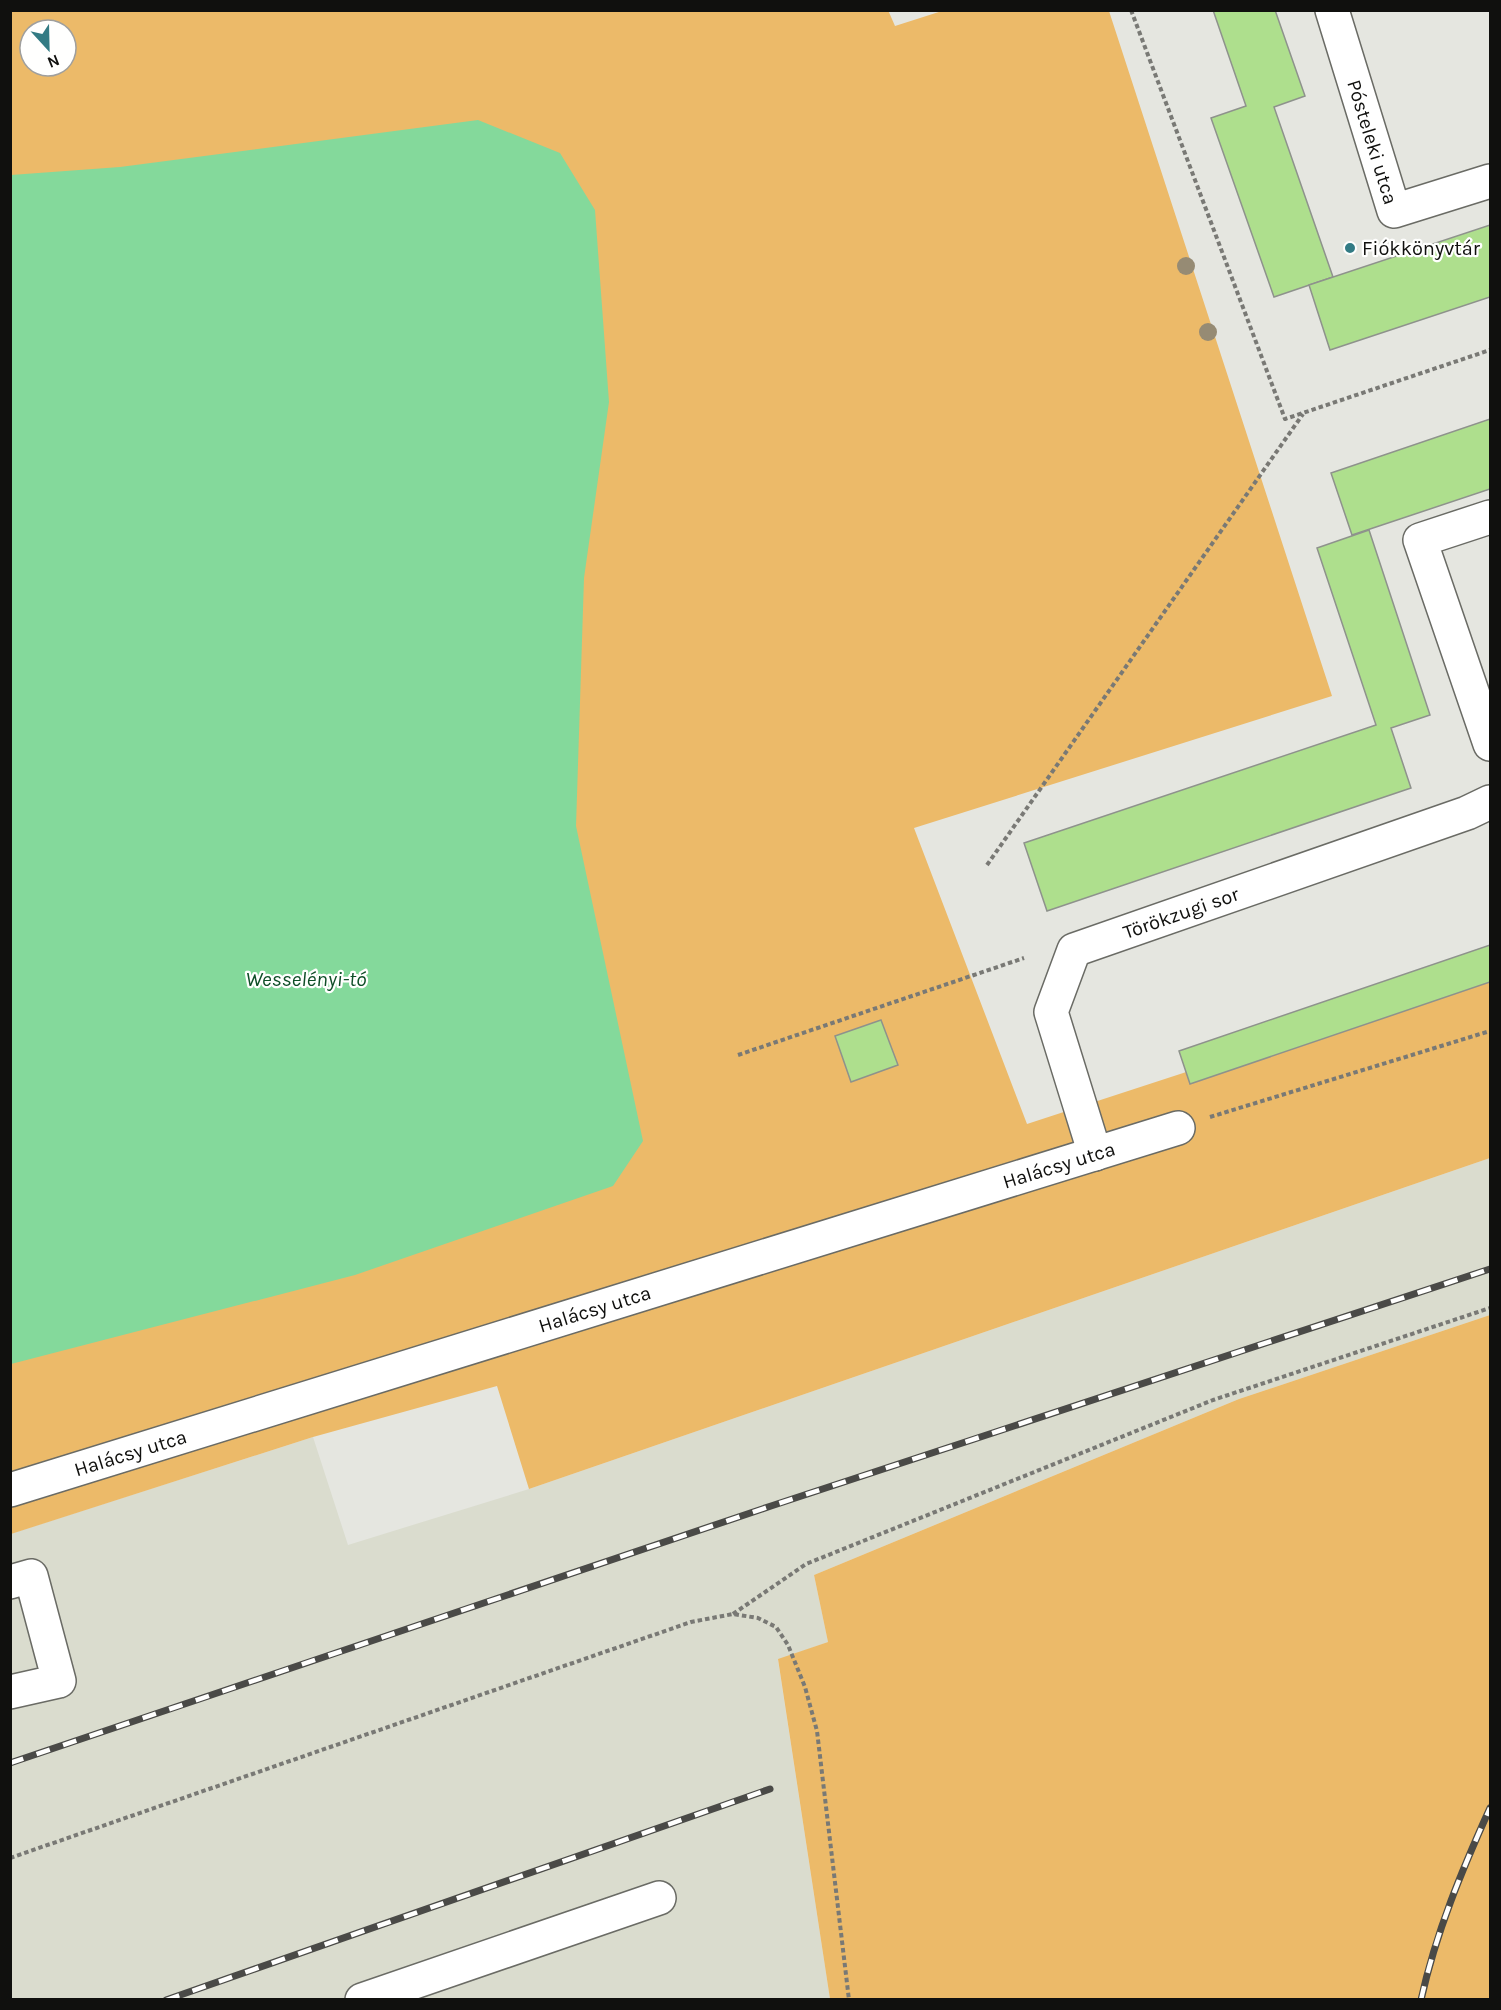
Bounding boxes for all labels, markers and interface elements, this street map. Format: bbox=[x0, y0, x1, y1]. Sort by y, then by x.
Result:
north arrow bbox=[18, 18, 78, 78]
text: N bbox=[45, 50, 62, 72]
street label: Pósteleki utca bbox=[1343, 77, 1403, 207]
place label: Fiókkönyvtár bbox=[1362, 237, 1481, 260]
marker: Fiókkönyvtár bbox=[1343, 241, 1357, 255]
street label: Törökzugi sor bbox=[1120, 882, 1243, 944]
water label: Wesselényi-tó bbox=[246, 967, 367, 991]
street label: Halácsy utca bbox=[1000, 1137, 1118, 1193]
street label: Halácsy utca bbox=[536, 1281, 654, 1337]
street label: Halácsy utca bbox=[71, 1424, 189, 1481]

